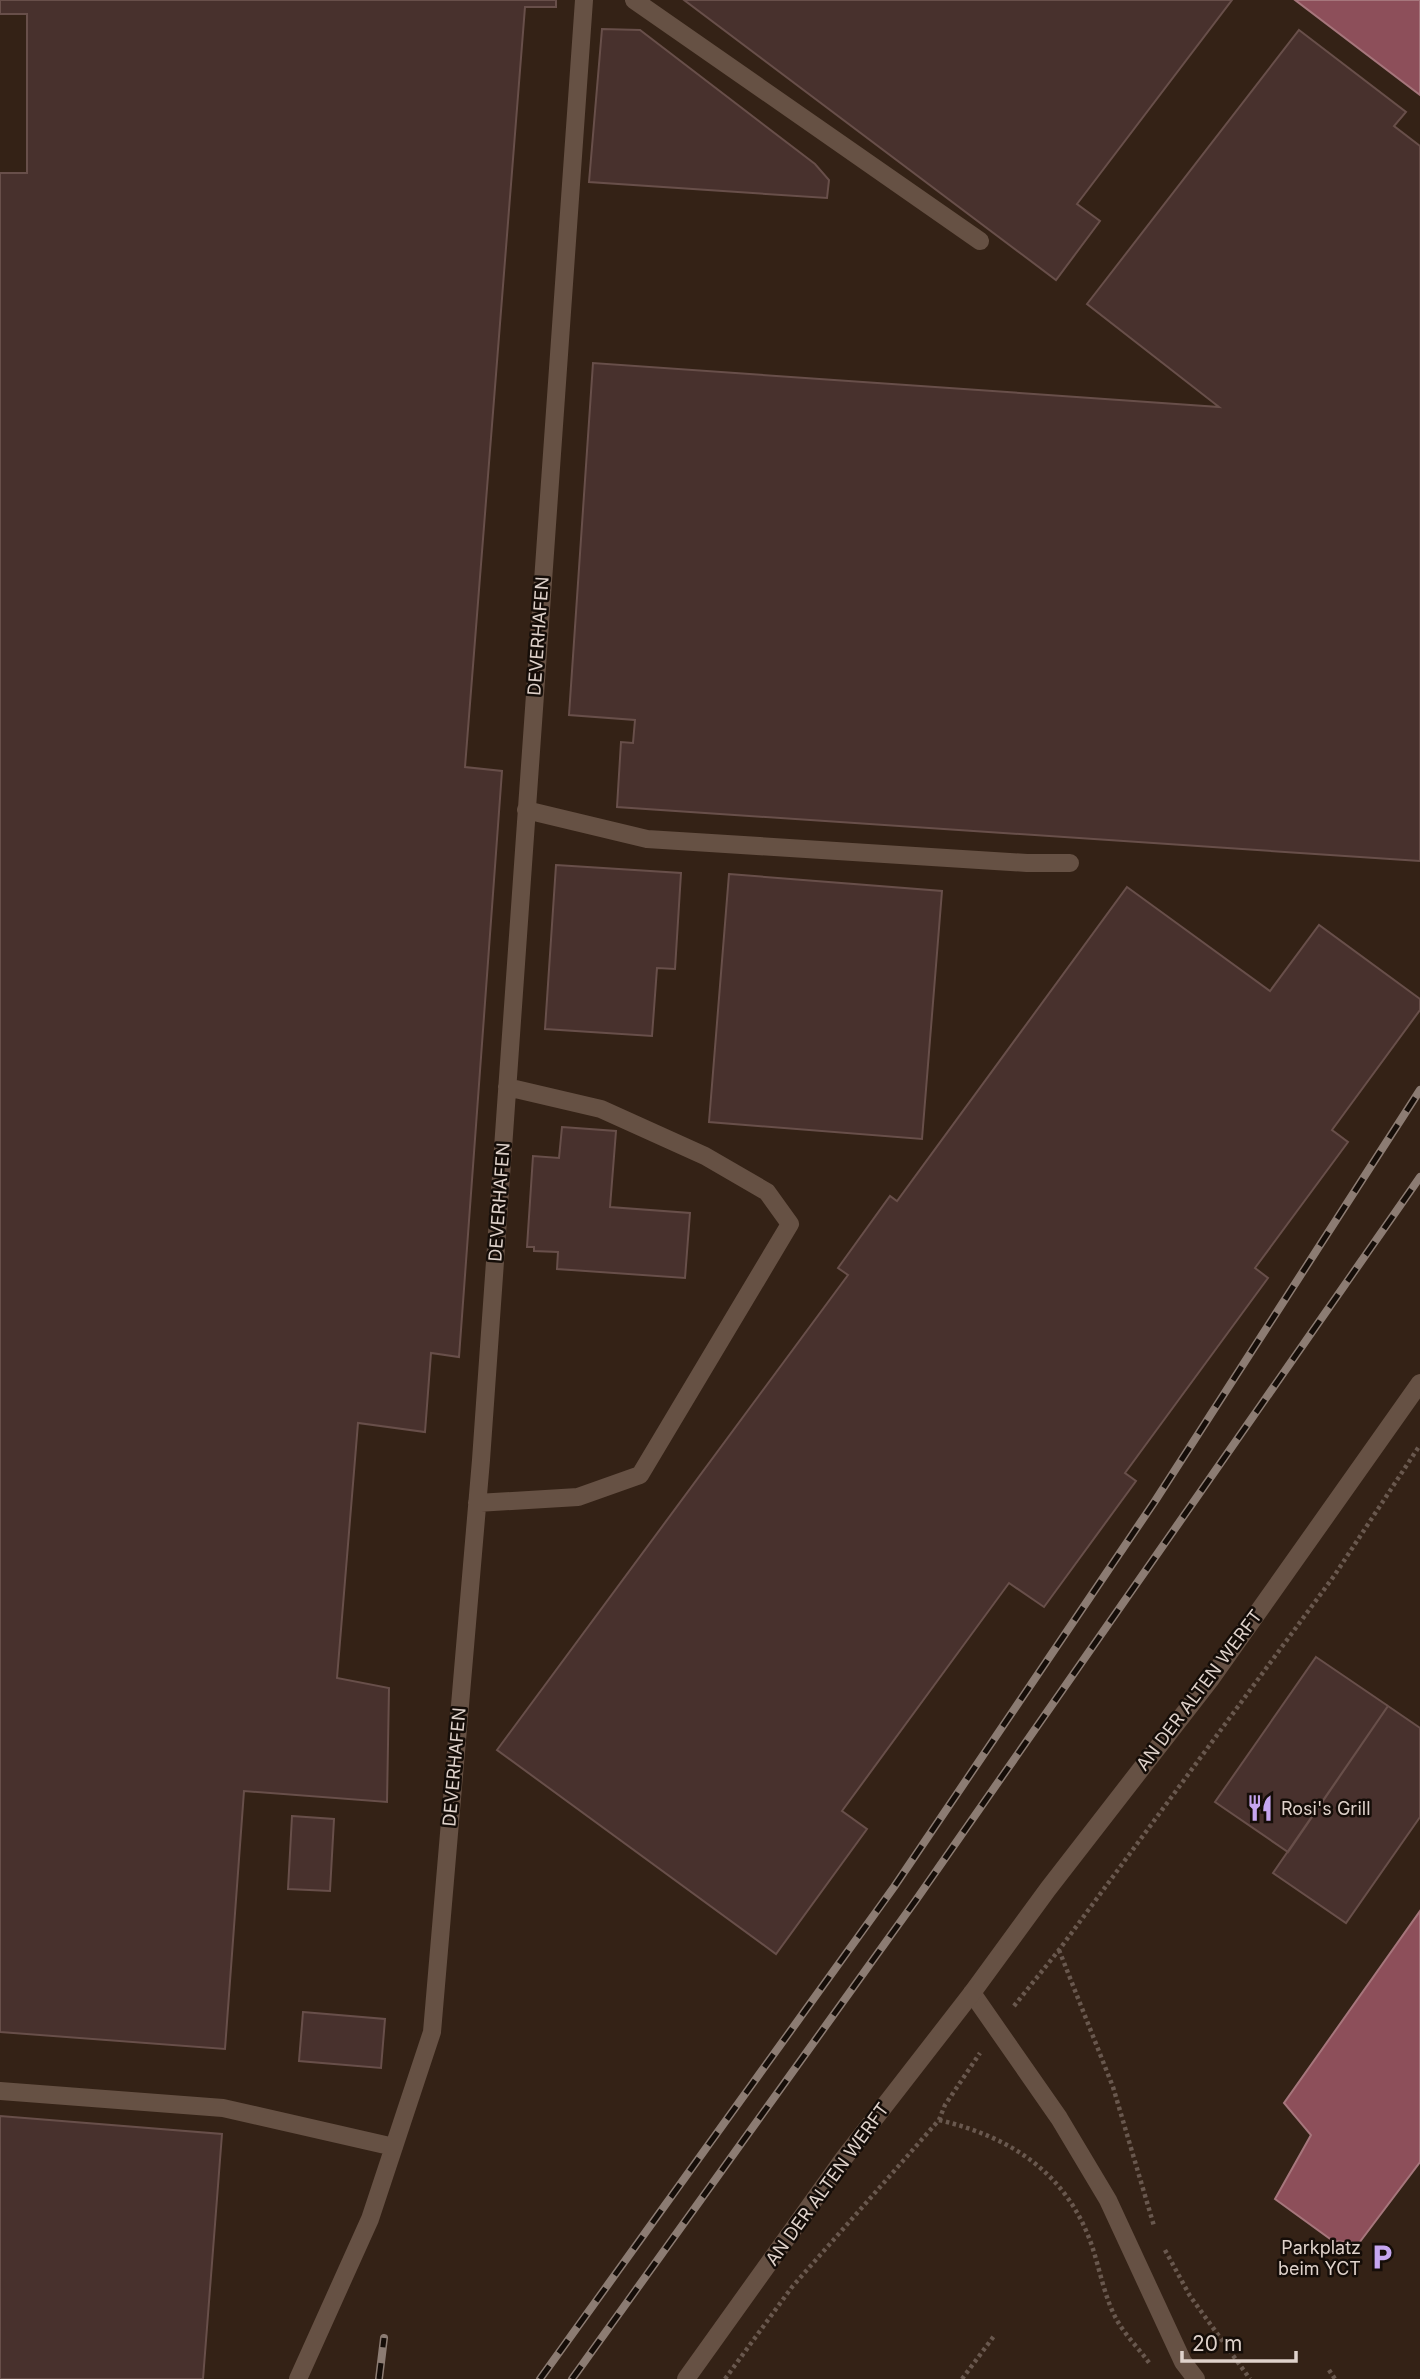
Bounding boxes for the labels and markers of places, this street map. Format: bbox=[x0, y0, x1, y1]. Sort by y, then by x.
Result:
restaurant icon: Rosi's Grill bbox=[1245, 1793, 1275, 1823]
place label: Rosi's Grill bbox=[1281, 1798, 1371, 1819]
place label: Parkplatz beim YCT bbox=[1278, 2237, 1361, 2279]
parking icon: Parkplatz beim YCT bbox=[1367, 2242, 1397, 2272]

